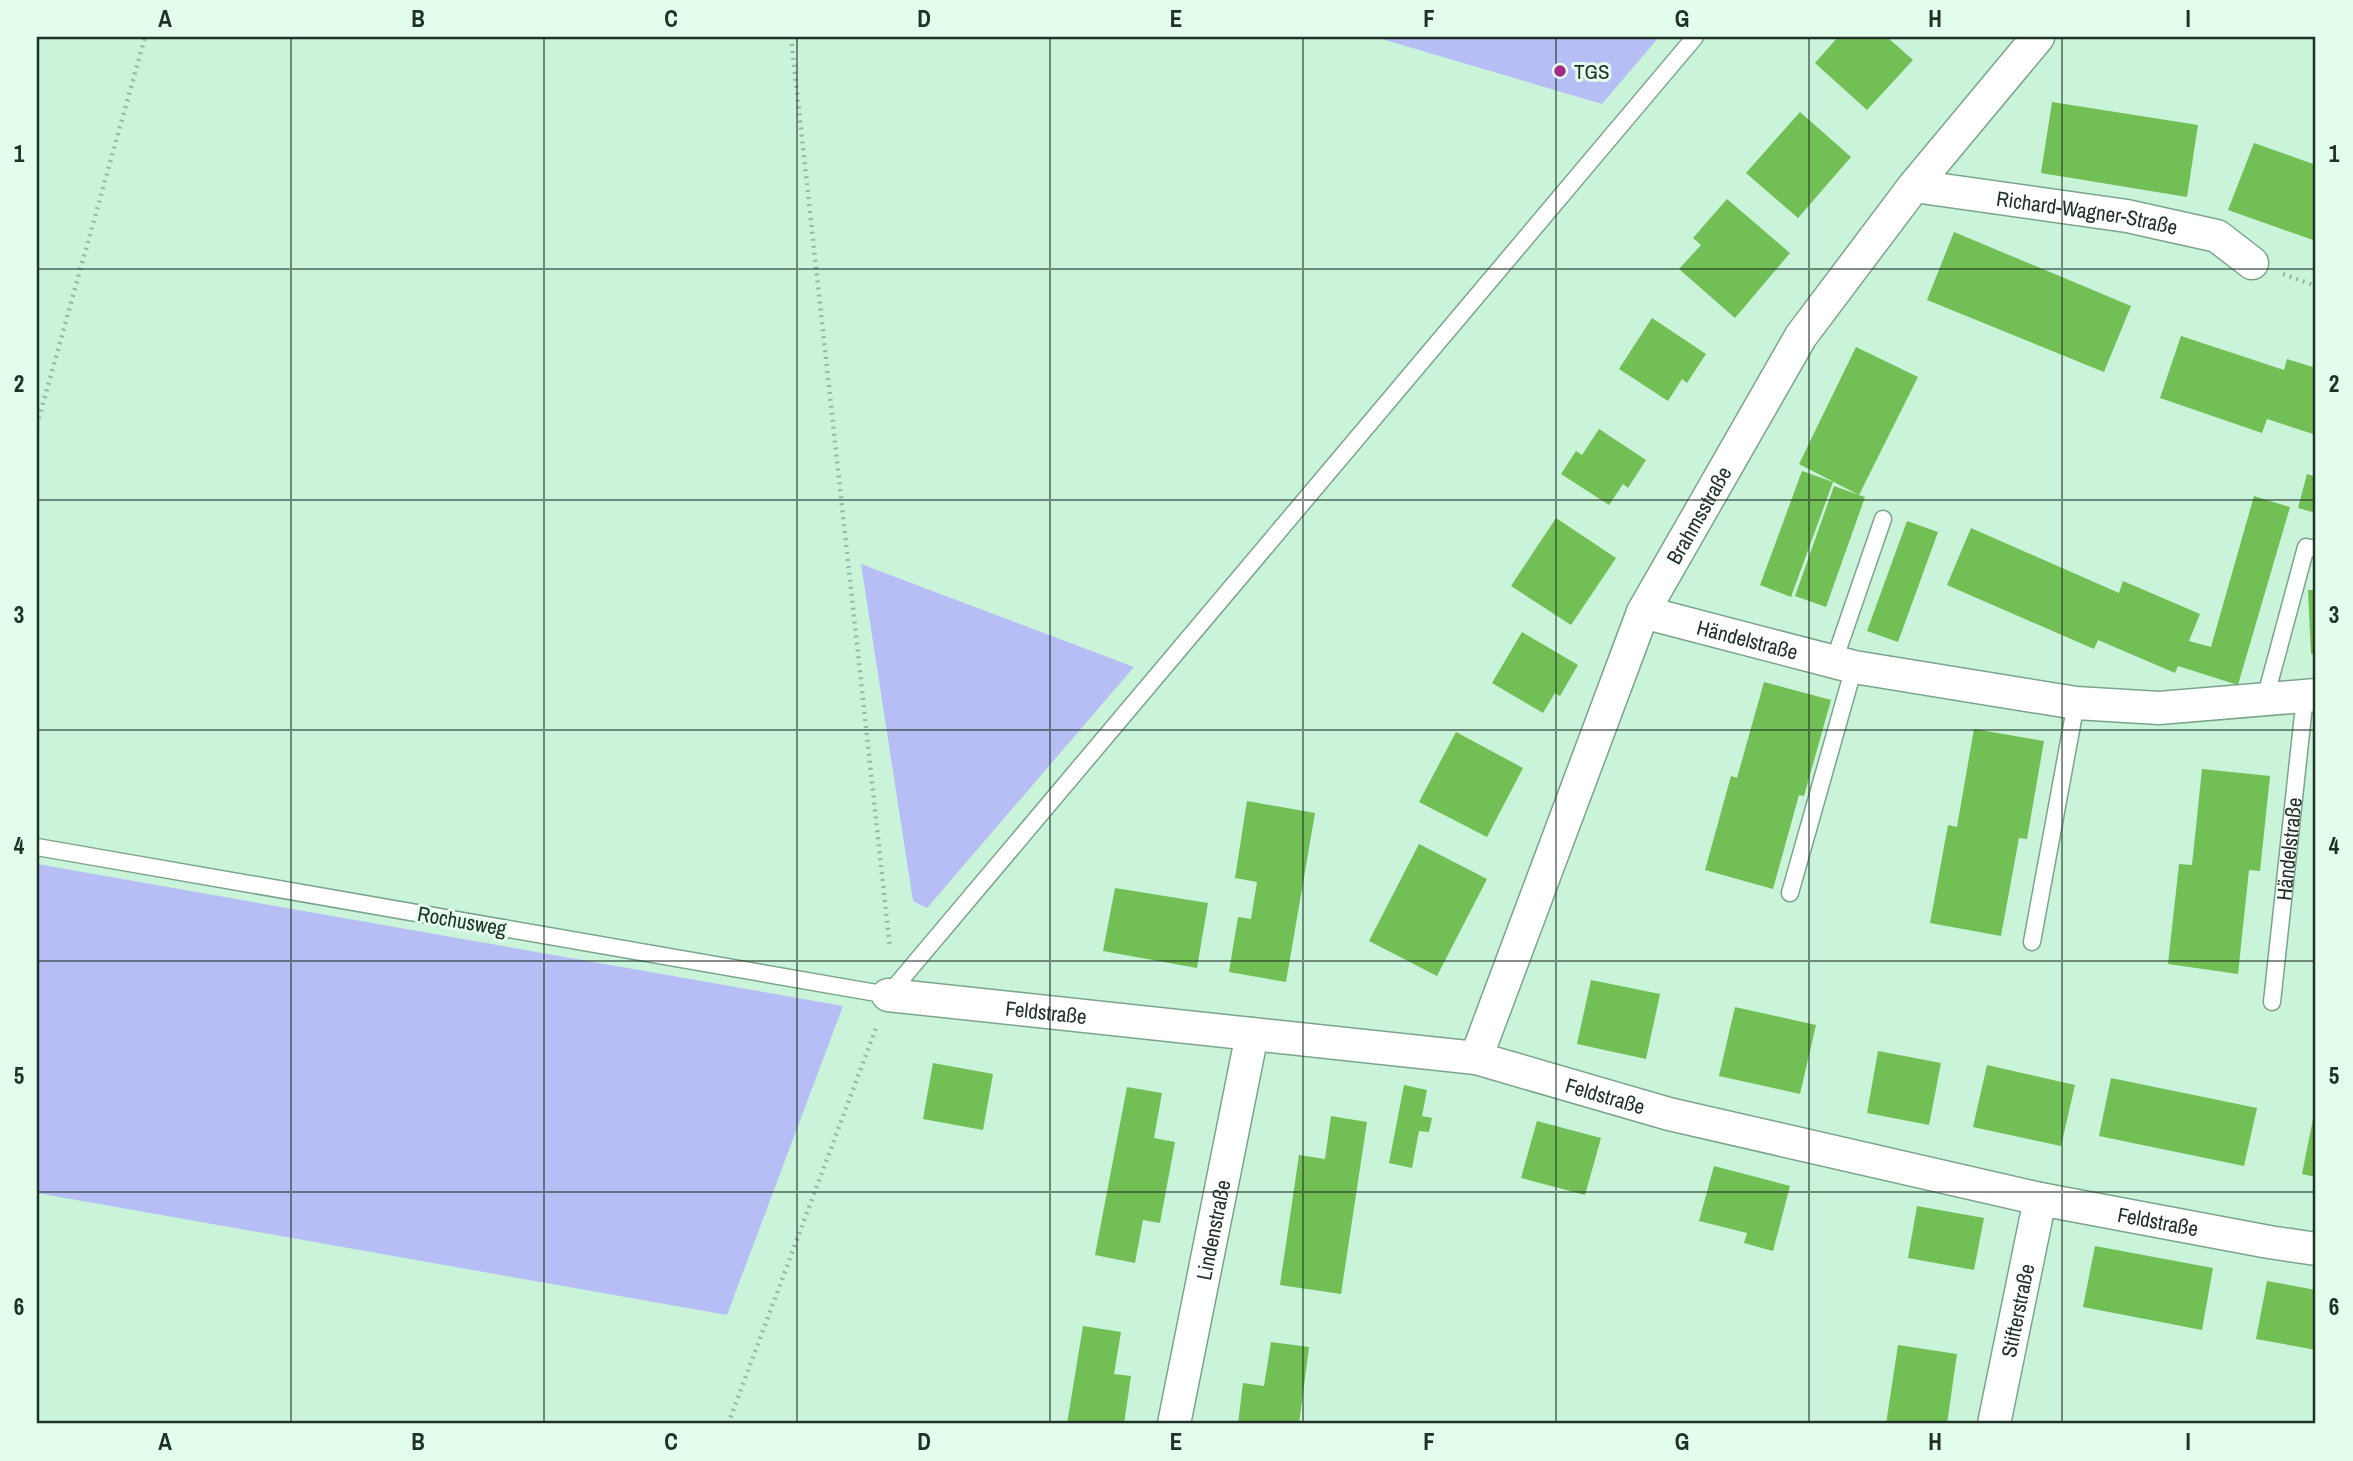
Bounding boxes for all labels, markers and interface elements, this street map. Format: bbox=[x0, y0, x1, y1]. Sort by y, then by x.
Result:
text: A bbox=[158, 3, 172, 34]
text: B bbox=[411, 3, 425, 34]
text: C bbox=[664, 3, 678, 34]
text: D bbox=[917, 3, 931, 34]
text: E bbox=[1170, 3, 1182, 34]
text: F bbox=[1423, 3, 1435, 34]
text: G bbox=[1675, 3, 1689, 34]
text: H bbox=[1928, 3, 1942, 34]
text: I bbox=[2185, 3, 2191, 34]
place label: TGS bbox=[1574, 57, 1609, 86]
marker: TGS bbox=[1552, 63, 1568, 79]
text: 1 bbox=[14, 138, 25, 169]
text: 1 bbox=[2329, 138, 2340, 169]
street label: Richard-Wagner-Straße bbox=[1995, 183, 2180, 241]
text: 2 bbox=[14, 368, 24, 399]
text: 2 bbox=[2329, 368, 2339, 399]
street label: Brahmsstraße bbox=[1659, 461, 1738, 569]
text: 3 bbox=[14, 599, 24, 630]
text: 3 bbox=[2329, 599, 2339, 630]
street label: Händelstraße bbox=[1694, 612, 1801, 666]
street label: Händelstraße bbox=[2269, 796, 2308, 902]
text: 4 bbox=[14, 830, 25, 861]
text: 4 bbox=[2329, 830, 2340, 861]
street label: Rochusweg bbox=[415, 899, 509, 943]
street label: Feldstraße bbox=[1004, 993, 1088, 1031]
text: 5 bbox=[14, 1060, 24, 1091]
text: 5 bbox=[2329, 1060, 2339, 1091]
street label: Feldstraße bbox=[1562, 1070, 1648, 1121]
street label: Lindenstraße bbox=[1189, 1177, 1237, 1282]
street label: Feldstraße bbox=[2115, 1199, 2201, 1243]
street label: Stifterstraße bbox=[1994, 1261, 2041, 1360]
text: 6 bbox=[14, 1291, 24, 1322]
text: 6 bbox=[2329, 1291, 2339, 1322]
text: A bbox=[158, 1426, 172, 1457]
text: B bbox=[411, 1426, 425, 1457]
text: C bbox=[664, 1426, 678, 1457]
text: D bbox=[917, 1426, 931, 1457]
text: E bbox=[1170, 1426, 1182, 1457]
text: F bbox=[1423, 1426, 1435, 1457]
text: G bbox=[1675, 1426, 1689, 1457]
text: H bbox=[1928, 1426, 1942, 1457]
text: I bbox=[2185, 1426, 2191, 1457]

